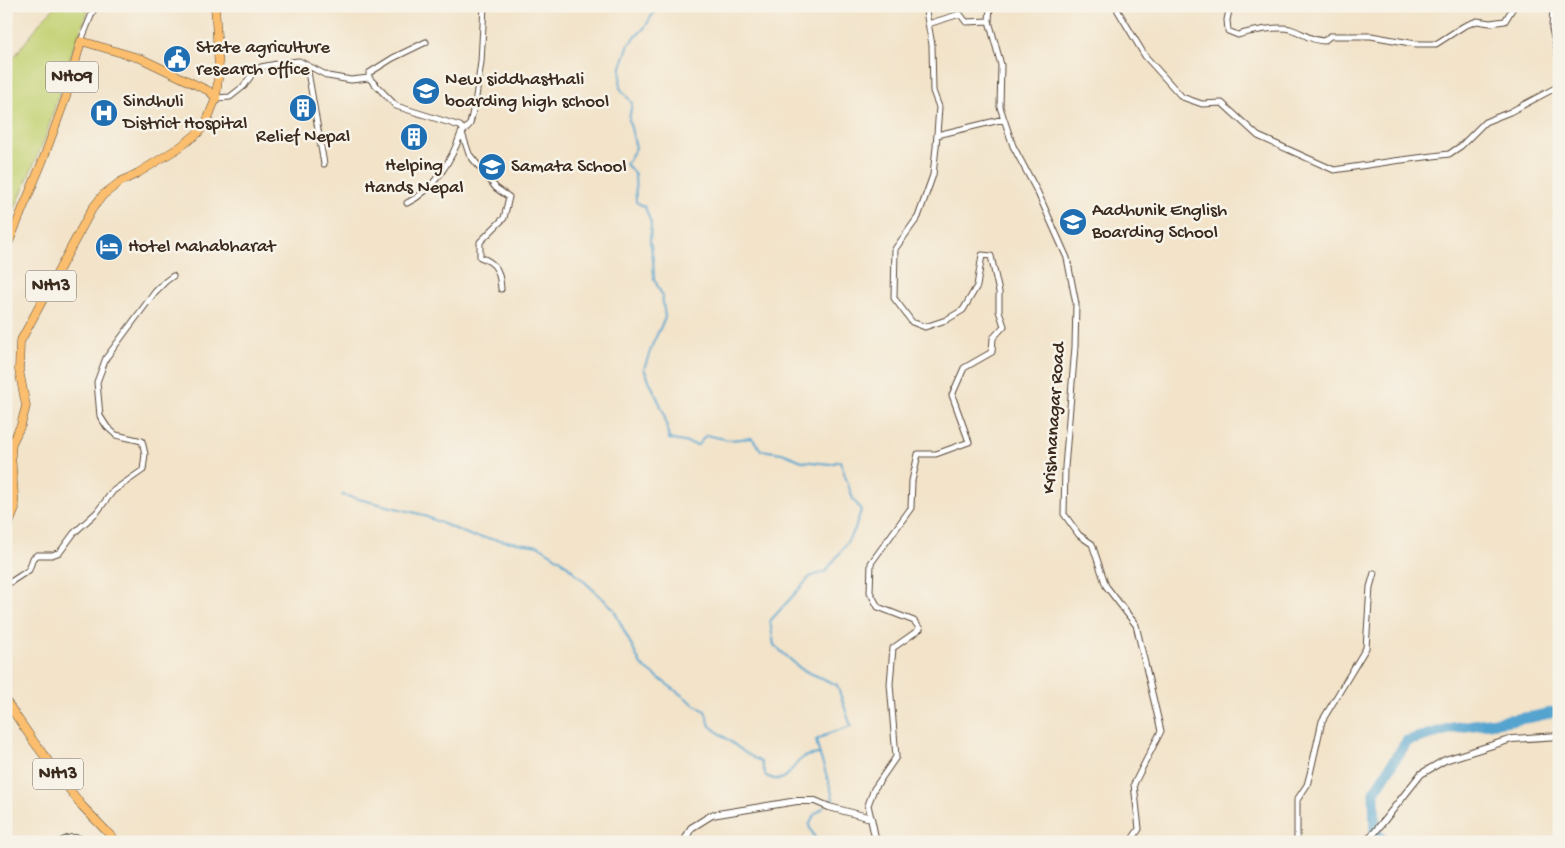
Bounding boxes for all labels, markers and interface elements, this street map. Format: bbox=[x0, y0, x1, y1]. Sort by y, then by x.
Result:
place label: State agriculture research office bbox=[196, 37, 330, 82]
public building icon: State agriculture research office bbox=[162, 44, 192, 74]
road number: NH09 bbox=[46, 62, 98, 92]
place label: New siddhasthali boarding high school bbox=[445, 69, 609, 114]
school or university icon: New siddhasthali boarding high school bbox=[411, 76, 441, 106]
place label: Sindhuli District Hospital bbox=[121, 91, 247, 136]
building icon: Relief Nepal bbox=[288, 93, 318, 123]
hospital icon: Sindhuli District Hospital bbox=[89, 98, 119, 128]
building icon: Helping Hands Nepal bbox=[399, 122, 429, 152]
place label: Relief Nepal bbox=[256, 126, 350, 149]
school or university icon: Samata School bbox=[477, 152, 507, 182]
place label: Helping Hands Nepal bbox=[364, 155, 464, 200]
place label: Samata School bbox=[511, 156, 627, 179]
place label: Aadhunik English Boarding School bbox=[1091, 200, 1227, 245]
school or university icon: Aadhunik English Boarding School bbox=[1058, 207, 1088, 237]
hotel icon: Hotel Mahabharat bbox=[94, 232, 124, 262]
place label: Hotel Mahabharat bbox=[128, 236, 277, 259]
road number: NH13 bbox=[26, 270, 76, 302]
street label: Krishnanagar Road bbox=[1038, 340, 1072, 494]
road number: NH13 bbox=[33, 759, 83, 790]

